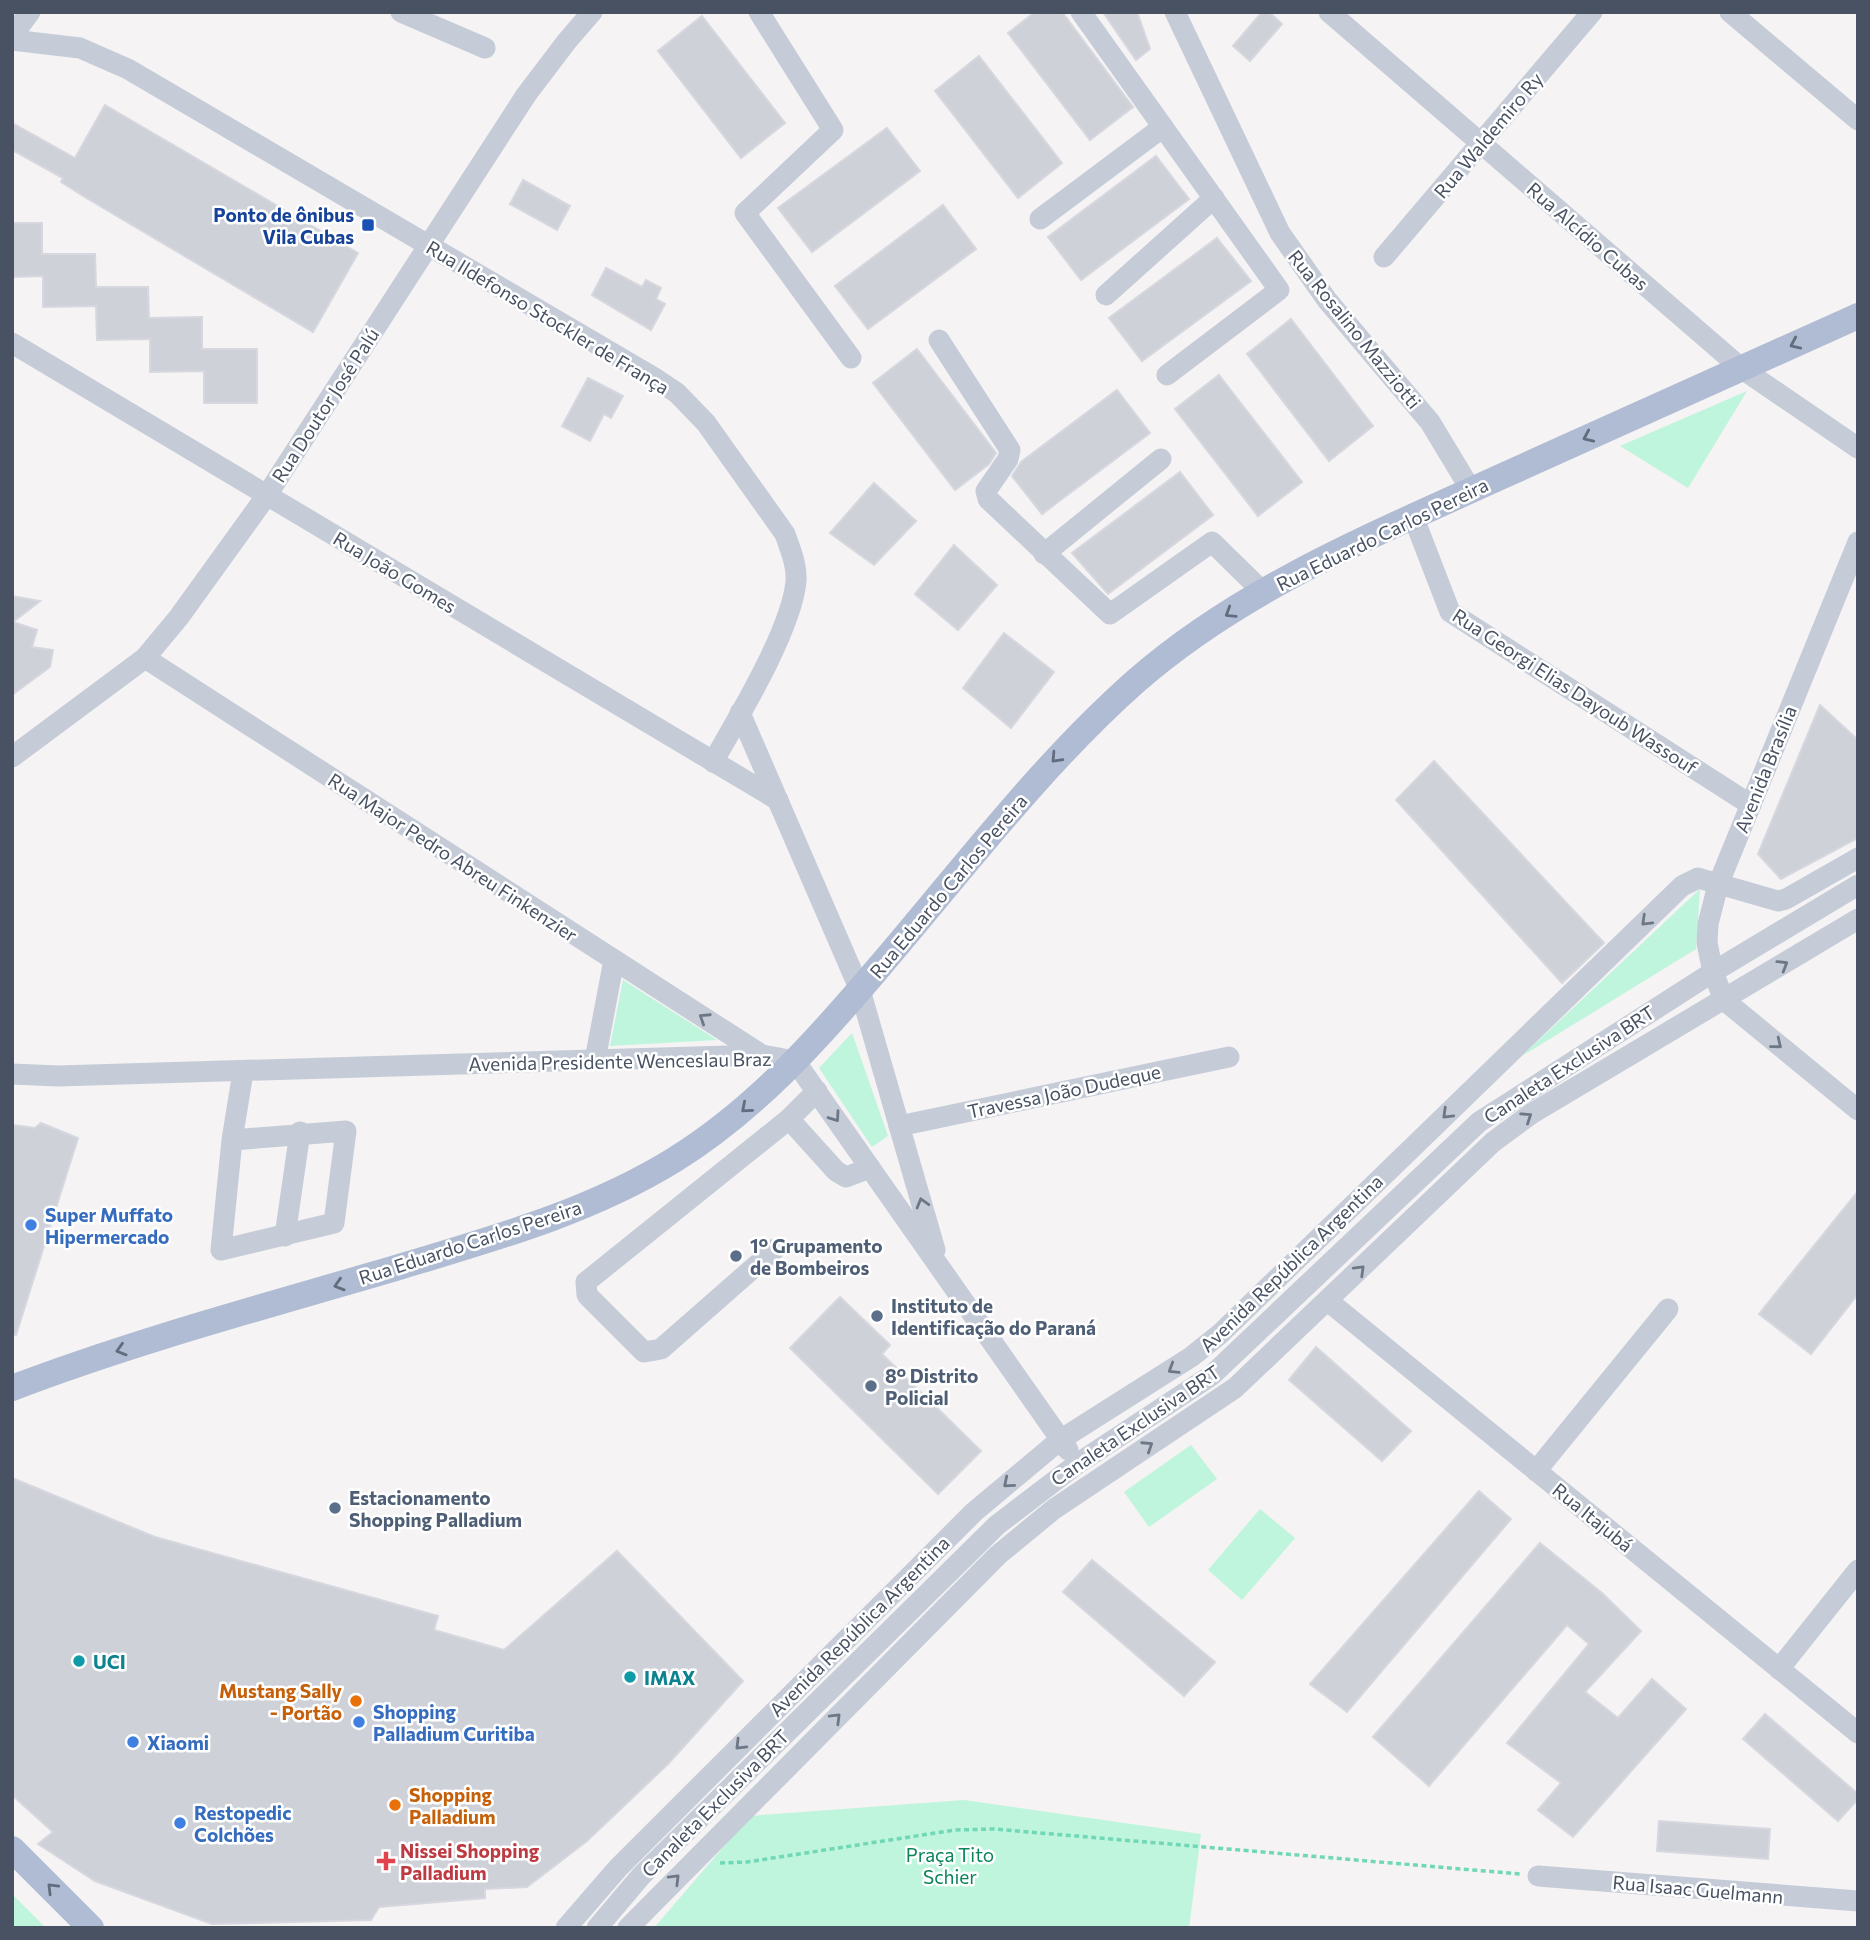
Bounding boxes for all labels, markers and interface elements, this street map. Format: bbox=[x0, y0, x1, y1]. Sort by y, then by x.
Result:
street label: Rua Waldemiro Ry bbox=[1429, 67, 1547, 203]
street label: Rua Alcídio Cubas bbox=[1523, 177, 1653, 295]
place label: Ponto de ônibus Vila Cubas bbox=[213, 203, 354, 248]
marker: Ponto de ônibus Vila Cubas bbox=[360, 217, 376, 233]
street label: Rua Ildefonso Stockler de França bbox=[422, 235, 674, 399]
street label: Rua Rosalino Mazziotti bbox=[1284, 245, 1426, 413]
street label: Rua Doutor José Palú bbox=[267, 324, 383, 486]
one-way arrow bbox=[1790, 336, 1803, 350]
one-way arrow bbox=[1583, 429, 1595, 443]
street label: Rua Eduardo Carlos Pereira bbox=[1272, 473, 1492, 595]
street label: Rua João Gomes bbox=[329, 526, 461, 618]
street label: Rua Georgi Elias Dayoub Wassouf bbox=[1448, 603, 1702, 779]
one-way arrow bbox=[1225, 604, 1238, 617]
street label: Avenida Brasília bbox=[1729, 702, 1801, 836]
one-way arrow bbox=[1052, 750, 1065, 763]
street label: Rua Major Pedro Abreu Finkenzier bbox=[324, 768, 582, 946]
street label: Rua Eduardo Carlos Pereira bbox=[864, 789, 1032, 983]
one-way arrow bbox=[1641, 912, 1654, 925]
one-way arrow bbox=[1775, 960, 1788, 973]
street label: Canaleta Exclusiva BRT bbox=[1479, 1000, 1659, 1128]
one-way arrow bbox=[699, 1014, 712, 1027]
one-way arrow bbox=[1770, 1035, 1782, 1048]
street label: Avenida Presidente Wenceslau Braz bbox=[468, 1047, 772, 1075]
street label: Travessa João Dudeque bbox=[965, 1059, 1163, 1123]
one-way arrow bbox=[741, 1100, 754, 1112]
one-way arrow bbox=[1442, 1105, 1455, 1118]
one-way arrow bbox=[827, 1109, 839, 1122]
one-way arrow bbox=[1519, 1112, 1532, 1125]
street label: Avenida República Argentina bbox=[1195, 1170, 1387, 1356]
street label: Rua Eduardo Carlos Pereira bbox=[356, 1195, 584, 1289]
one-way arrow bbox=[915, 1197, 930, 1209]
place label: Super Muffato Hipermercado bbox=[45, 1203, 173, 1248]
marker: Super Muffato Hipermercado bbox=[23, 1217, 39, 1233]
place label: 1° Grupamento de Bombeiros bbox=[750, 1234, 883, 1279]
marker: 1° Grupamento de Bombeiros bbox=[728, 1248, 744, 1264]
one-way arrow bbox=[1352, 1266, 1365, 1279]
one-way arrow bbox=[333, 1276, 345, 1291]
place label: Instituto de Identificação do Paraná bbox=[891, 1294, 1096, 1339]
marker: Instituto de Identificação do Paraná bbox=[869, 1308, 885, 1324]
one-way arrow bbox=[115, 1342, 127, 1356]
street label: Canaleta Exclusiva BRT bbox=[1046, 1360, 1224, 1490]
one-way arrow bbox=[1168, 1360, 1181, 1373]
place label: 8° Distrito Policial bbox=[885, 1364, 978, 1409]
marker: 8° Distrito Policial bbox=[863, 1378, 879, 1394]
one-way arrow bbox=[1140, 1442, 1153, 1455]
one-way arrow bbox=[1003, 1475, 1015, 1488]
street label: Rua Itajubá bbox=[1548, 1478, 1638, 1556]
place label: Estacionamento Shopping Palladium bbox=[349, 1486, 522, 1531]
marker: Estacionamento Shopping Palladium bbox=[327, 1500, 343, 1516]
street label: Avenida República Argentina bbox=[764, 1531, 954, 1721]
place label: UCI bbox=[93, 1650, 126, 1673]
marker: UCI bbox=[71, 1653, 87, 1669]
place label: IMAX bbox=[644, 1666, 695, 1689]
marker: IMAX bbox=[622, 1669, 638, 1685]
place label: Mustang Sally - Portão bbox=[219, 1679, 343, 1724]
marker: Mustang Sally - Portão bbox=[348, 1693, 364, 1709]
place label: Shopping Palladium Curitiba bbox=[373, 1700, 535, 1745]
one-way arrow bbox=[828, 1713, 841, 1726]
marker: Shopping Palladium Curitiba bbox=[351, 1714, 367, 1730]
street label: Canaleta Exclusiva BRT bbox=[636, 1724, 794, 1882]
place label: Xiaomi bbox=[147, 1731, 209, 1754]
marker: Xiaomi bbox=[125, 1734, 141, 1750]
one-way arrow bbox=[735, 1737, 748, 1750]
place label: Shopping Palladium bbox=[409, 1783, 496, 1828]
marker: Shopping Palladium bbox=[387, 1797, 403, 1813]
place label: Restopedic Colchões bbox=[194, 1801, 291, 1846]
marker: Restopedic Colchões bbox=[172, 1815, 188, 1831]
place label: Nissei Shopping Palladium bbox=[400, 1839, 540, 1884]
park label: Praça Tito Schier bbox=[906, 1843, 994, 1888]
marker: Nissei Shopping Palladium bbox=[378, 1853, 394, 1869]
street label: Rua Isaac Guelmann bbox=[1612, 1870, 1784, 1908]
one-way arrow bbox=[667, 1874, 680, 1887]
one-way arrow bbox=[47, 1884, 60, 1897]

